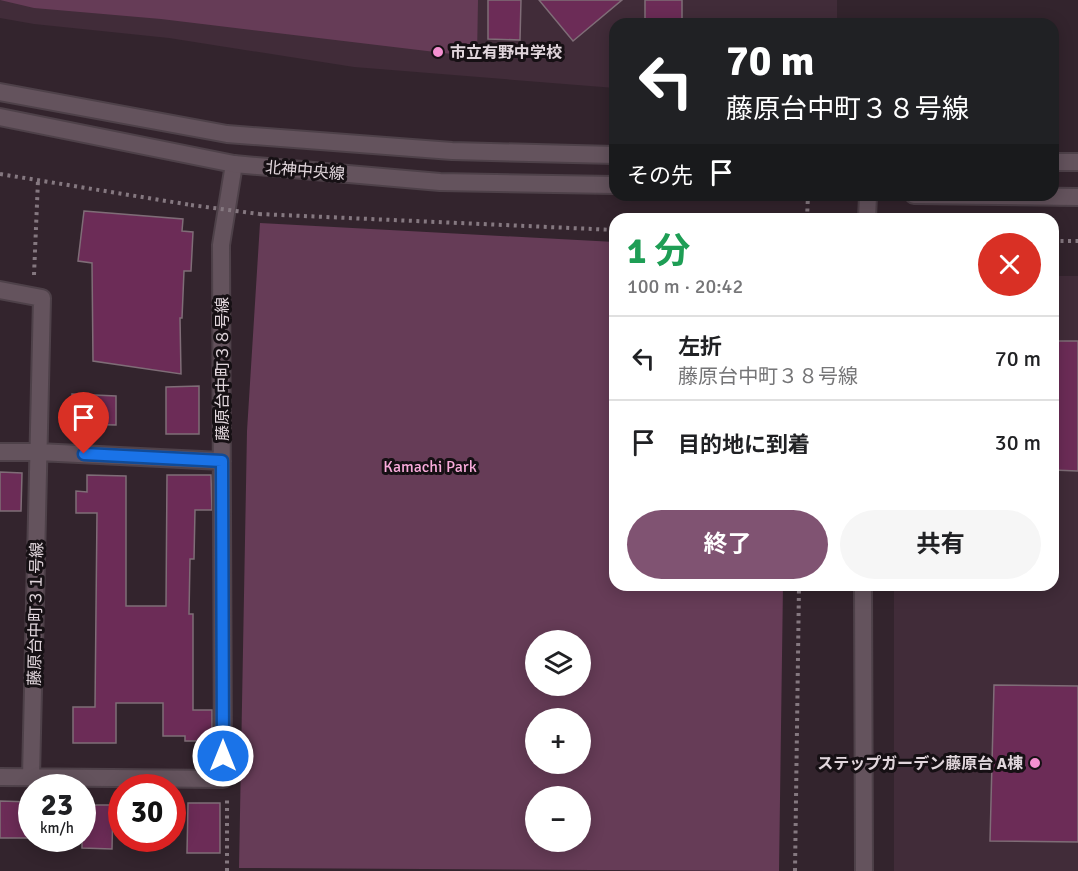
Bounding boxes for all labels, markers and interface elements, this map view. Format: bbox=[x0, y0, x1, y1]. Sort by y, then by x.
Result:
text: 70 m bbox=[726, 36, 815, 87]
icon: left bbox=[627, 42, 705, 120]
place label: 市立有野中学校 bbox=[450, 43, 562, 63]
marker: 市立有野中学校 bbox=[431, 45, 445, 59]
text: 藤原台中町３８号線 bbox=[726, 93, 969, 126]
icon: arrive bbox=[705, 156, 738, 189]
street label: 北神中央線 bbox=[264, 158, 346, 184]
text: その先 bbox=[627, 162, 693, 189]
text: 1 分 bbox=[627, 229, 690, 274]
button: close bbox=[978, 233, 1041, 296]
text: 100 m · 20:42 bbox=[627, 274, 743, 299]
street label: 藤原台中町３８号線 bbox=[213, 297, 233, 441]
text: 左折 bbox=[678, 333, 722, 360]
icon: left bbox=[627, 342, 660, 375]
text: 70 m bbox=[995, 345, 1041, 372]
text: 藤原台中町３８号線 bbox=[678, 364, 858, 389]
pin bbox=[58, 392, 109, 454]
icon: arrive bbox=[67, 401, 100, 434]
icon: arrive bbox=[627, 426, 660, 459]
text: 30 m bbox=[995, 429, 1041, 456]
text: 目的地に到着 bbox=[678, 431, 810, 458]
park label: Kamachi Park bbox=[383, 457, 477, 477]
button: 終了 bbox=[627, 510, 828, 579]
button: 共有 bbox=[840, 510, 1041, 579]
street label: 藤原台中町３１号線 bbox=[25, 542, 47, 686]
map controls bbox=[525, 630, 591, 852]
button: layers bbox=[525, 630, 591, 696]
button: + bbox=[525, 708, 591, 774]
position arrow bbox=[191, 724, 255, 788]
place label: ステップガーデン藤原台 A棟 bbox=[817, 754, 1023, 774]
marker: ステップガーデン藤原台 A棟 bbox=[1028, 756, 1042, 770]
speed limit sign: 30 bbox=[108, 774, 186, 852]
button: − bbox=[525, 786, 591, 852]
text: 23 bbox=[41, 787, 73, 824]
text: km/h bbox=[40, 819, 74, 837]

